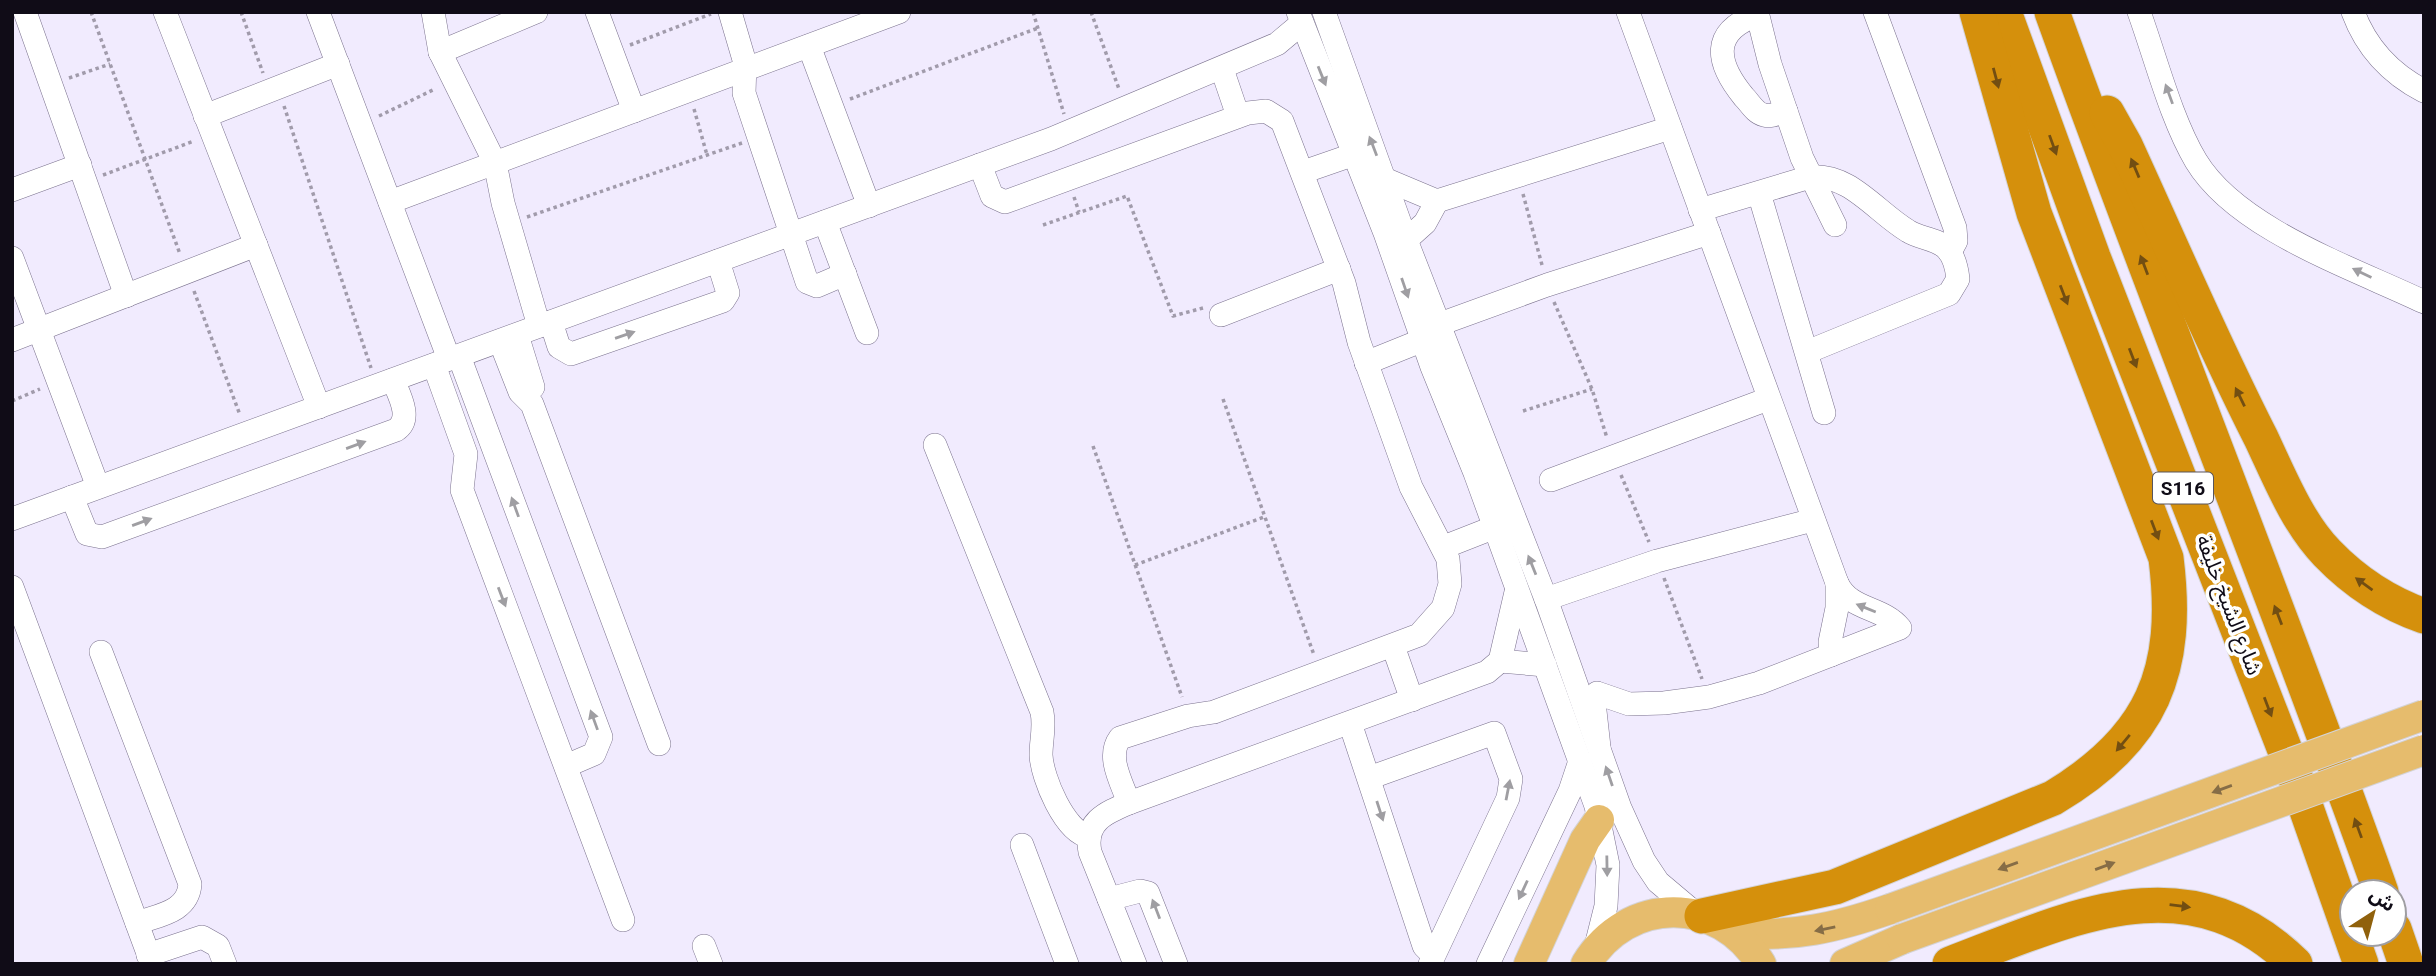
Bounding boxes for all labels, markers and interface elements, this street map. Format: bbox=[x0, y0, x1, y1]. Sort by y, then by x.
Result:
one-way arrow bbox=[1317, 66, 1328, 87]
one-way arrow bbox=[1991, 68, 2001, 89]
one-way arrow bbox=[2163, 83, 2174, 104]
one-way arrow bbox=[1368, 135, 1379, 156]
one-way arrow bbox=[2047, 135, 2058, 156]
one-way arrow bbox=[2129, 157, 2140, 178]
one-way arrow bbox=[2138, 255, 2149, 276]
one-way arrow bbox=[2352, 267, 2372, 279]
one-way arrow bbox=[1400, 278, 1411, 299]
one-way arrow bbox=[2059, 284, 2070, 305]
one-way arrow bbox=[615, 329, 636, 340]
one-way arrow bbox=[2127, 348, 2138, 369]
one-way arrow bbox=[2234, 387, 2245, 407]
one-way arrow bbox=[345, 439, 366, 450]
road number: S116 bbox=[2153, 472, 2213, 503]
one-way arrow bbox=[509, 496, 520, 517]
one-way arrow bbox=[131, 516, 152, 527]
one-way arrow bbox=[2150, 519, 2161, 540]
street label: شارع الشيخ خليفة bbox=[2188, 532, 2267, 680]
one-way arrow bbox=[1526, 554, 1537, 575]
one-way arrow bbox=[2355, 577, 2373, 591]
one-way arrow bbox=[497, 587, 508, 608]
one-way arrow bbox=[1856, 602, 1877, 613]
one-way arrow bbox=[2272, 604, 2283, 625]
one-way arrow bbox=[2263, 697, 2274, 718]
one-way arrow bbox=[589, 709, 600, 730]
one-way arrow bbox=[2116, 734, 2131, 751]
one-way arrow bbox=[1603, 766, 1614, 787]
one-way arrow bbox=[1503, 779, 1514, 801]
one-way arrow bbox=[2211, 784, 2232, 795]
one-way arrow bbox=[1375, 800, 1386, 821]
one-way arrow bbox=[2352, 817, 2363, 838]
one-way arrow bbox=[1601, 855, 1613, 877]
one-way arrow bbox=[2094, 860, 2115, 871]
one-way arrow bbox=[1997, 861, 2018, 872]
north arrow bbox=[2338, 878, 2408, 948]
one-way arrow bbox=[1517, 880, 1529, 900]
text: ش bbox=[2365, 883, 2400, 917]
one-way arrow bbox=[1150, 898, 1161, 919]
one-way arrow bbox=[2169, 901, 2191, 912]
one-way arrow bbox=[1814, 924, 1836, 935]

